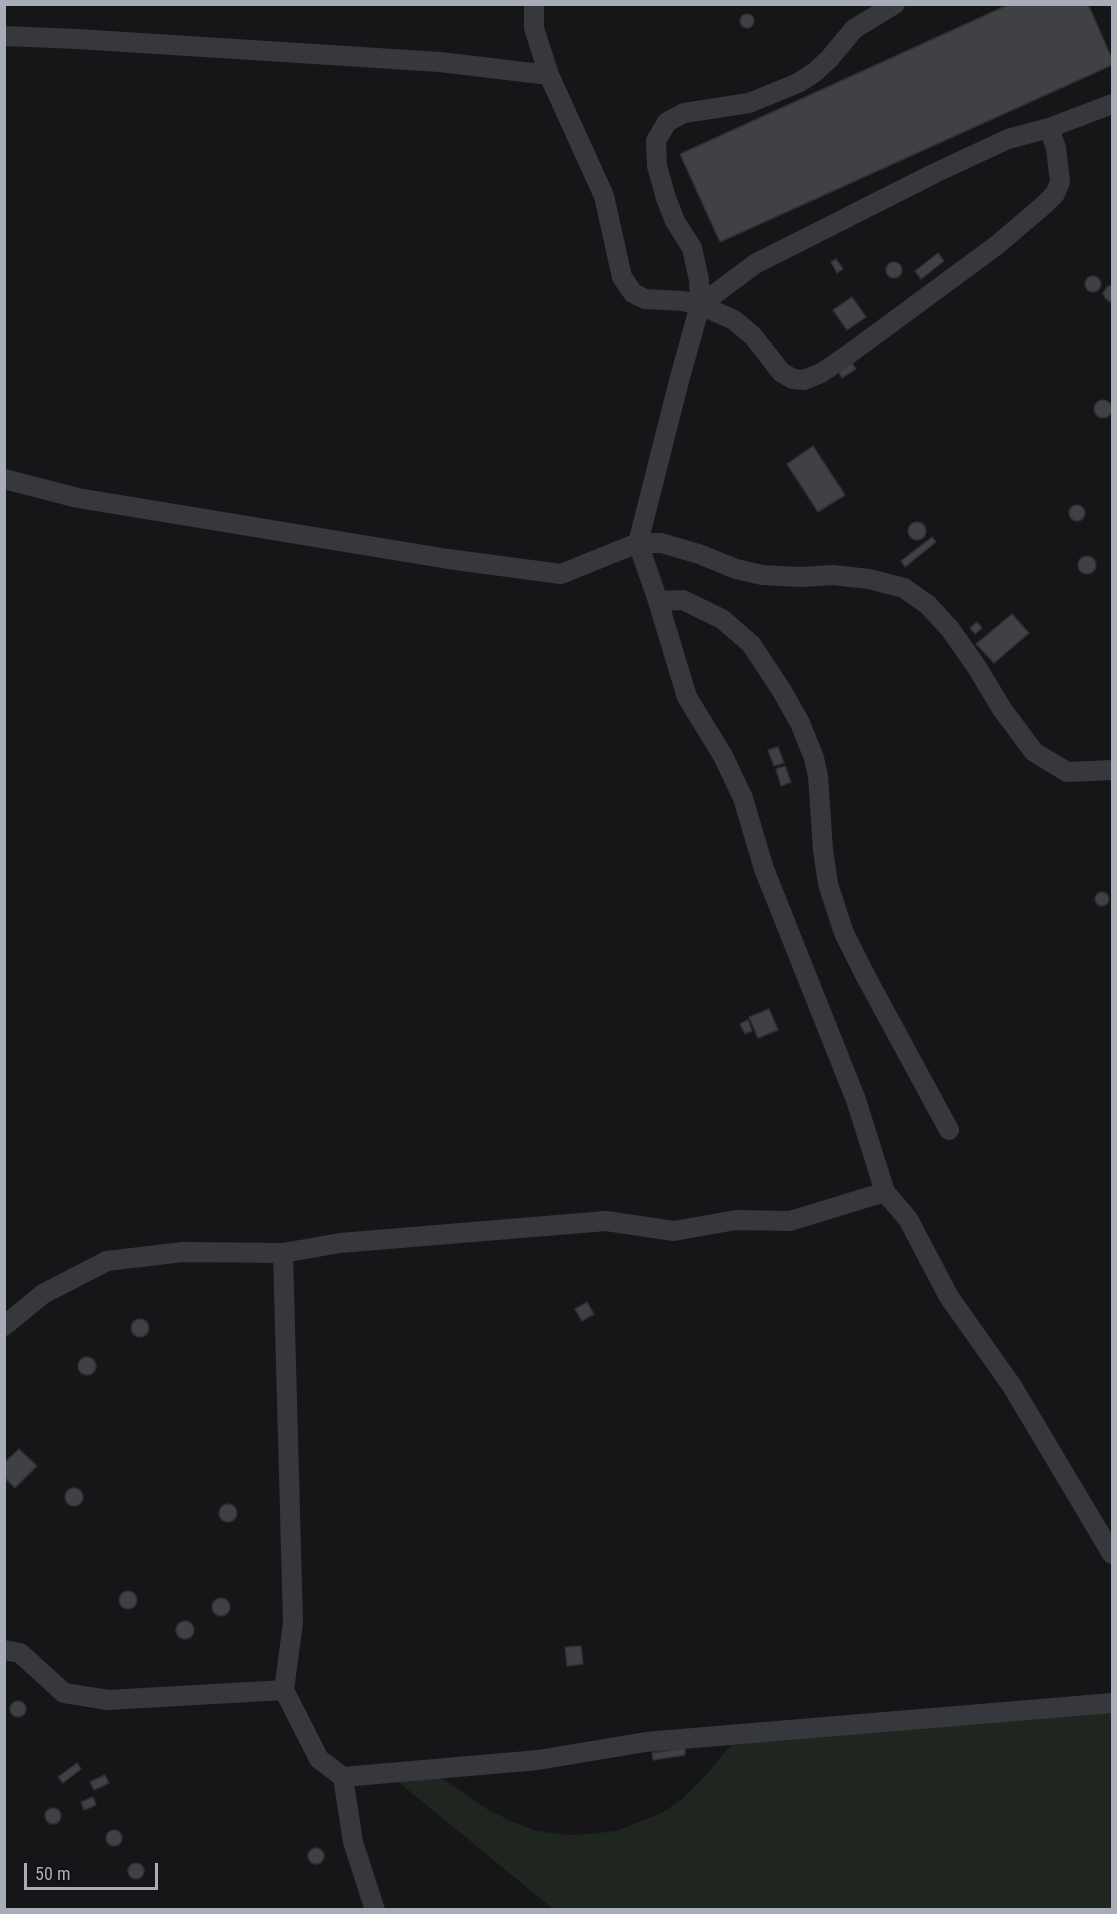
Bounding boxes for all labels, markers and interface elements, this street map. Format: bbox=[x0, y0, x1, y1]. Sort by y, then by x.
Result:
scale bar bbox=[27, 1851, 160, 1889]
text: 50 m bbox=[35, 1863, 70, 1884]

